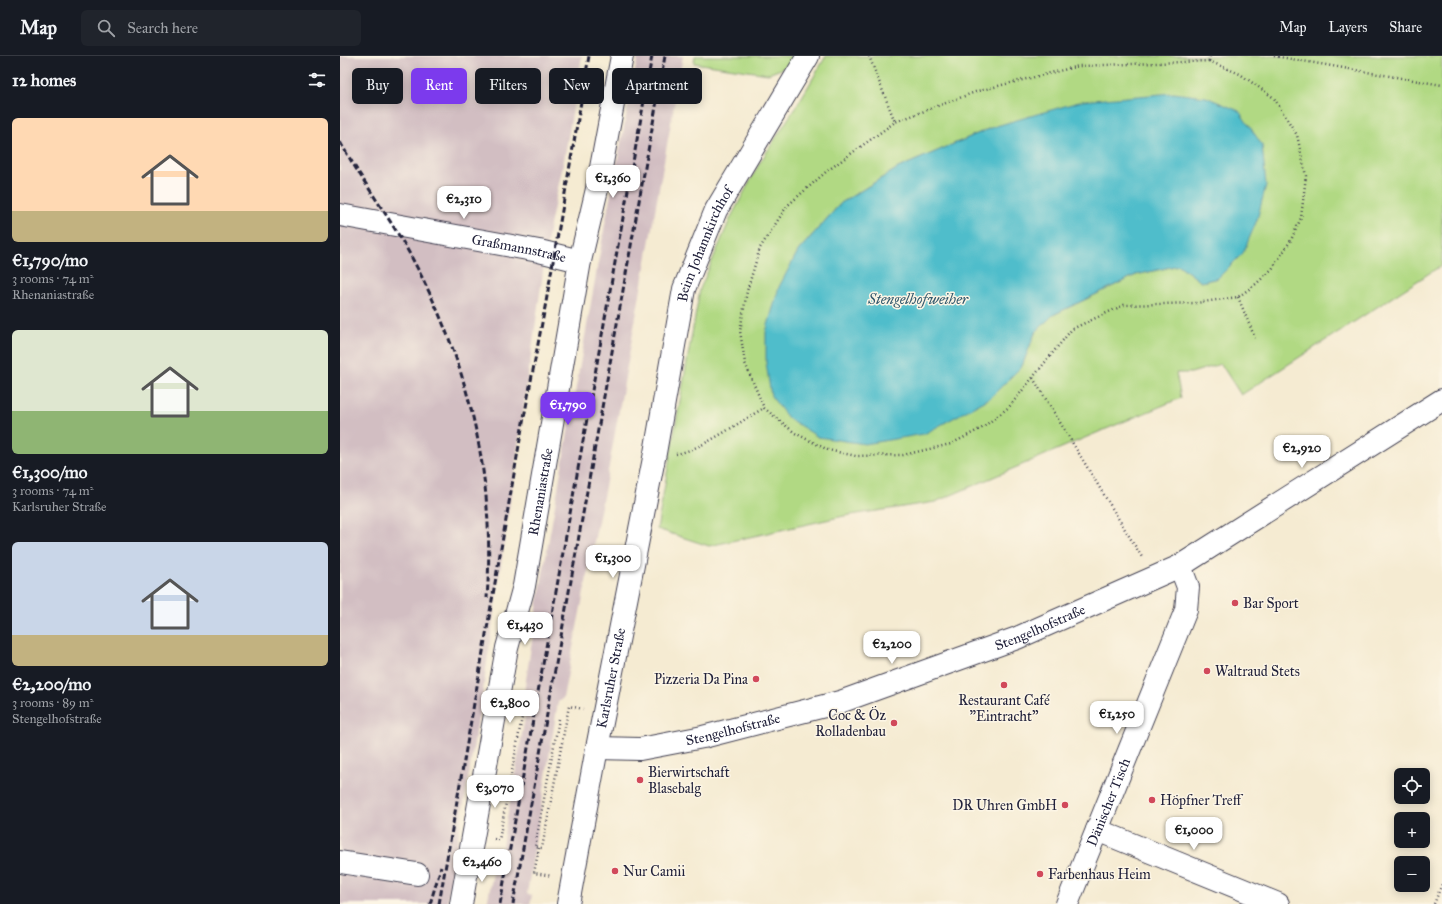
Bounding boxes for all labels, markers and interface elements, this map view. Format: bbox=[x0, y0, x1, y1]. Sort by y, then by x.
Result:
search box bbox=[81, 10, 361, 46]
text: Map bbox=[20, 16, 57, 39]
icon: search bbox=[95, 17, 117, 39]
text: Search here bbox=[127, 19, 198, 37]
text: Map bbox=[1279, 19, 1307, 36]
text: Layers bbox=[1329, 19, 1367, 36]
text: Share bbox=[1389, 19, 1422, 36]
chip: Buy bbox=[352, 68, 403, 104]
chip: Rent bbox=[411, 68, 467, 104]
chip: Filters bbox=[475, 68, 541, 104]
chip: New bbox=[549, 68, 604, 104]
chip: Apartment bbox=[612, 68, 702, 104]
icon: filters bbox=[306, 69, 328, 91]
text: 12 homes bbox=[12, 70, 76, 91]
icon: home bbox=[134, 144, 206, 216]
pin: €1,360 bbox=[580, 165, 646, 199]
text: €1,360 bbox=[595, 170, 631, 186]
street label: Beim Johannkirchhof bbox=[673, 181, 738, 303]
pin: €2,310 bbox=[431, 186, 497, 220]
text: €2,310 bbox=[446, 191, 482, 207]
street label: Graßmannstraße bbox=[470, 231, 568, 266]
text: €1,790/mo bbox=[12, 250, 88, 271]
text: 3 rooms · 74 m² bbox=[12, 271, 94, 287]
text: Rhenaniastraße bbox=[12, 287, 94, 303]
water label: Stengelhofweiher bbox=[867, 290, 969, 308]
icon: home bbox=[134, 356, 206, 428]
pin: €1,790 bbox=[535, 392, 601, 426]
text: €1,790 bbox=[549, 397, 587, 413]
pin: €2,920 bbox=[1269, 435, 1335, 469]
text: €2,920 bbox=[1283, 440, 1321, 456]
street label: Rhenaniastraße bbox=[524, 446, 556, 537]
text: €1,300/mo bbox=[12, 462, 88, 483]
text: 3 rooms · 74 m² bbox=[12, 483, 94, 499]
text: Karlsruher Straße bbox=[12, 499, 107, 515]
pin: €1,300 bbox=[580, 545, 646, 579]
text: €1,300 bbox=[595, 550, 631, 566]
icon: home bbox=[134, 568, 206, 640]
place label: Bar Sport bbox=[1243, 595, 1299, 612]
marker: Bar Sport bbox=[1230, 598, 1240, 608]
street label: Stengelhofstraße bbox=[992, 600, 1088, 654]
pin: €1,430 bbox=[492, 612, 558, 646]
text: €1,430 bbox=[507, 617, 543, 633]
street label: Karlsruher Straße bbox=[593, 626, 629, 730]
pin: €2,200 bbox=[859, 631, 925, 665]
text: €2,200 bbox=[872, 636, 912, 652]
place label: Waltraud Stets bbox=[1215, 663, 1300, 680]
marker: Waltraud Stets bbox=[1202, 666, 1212, 676]
place label: Pizzeria Da Pina bbox=[654, 671, 748, 688]
text: €2,200/mo bbox=[12, 674, 91, 695]
marker: Pizzeria Da Pina bbox=[751, 674, 761, 684]
marker: Restaurant Café "Eintracht" bbox=[999, 680, 1009, 690]
pin: €2,800 bbox=[477, 690, 543, 724]
place label: Restaurant Café "Eintracht" bbox=[958, 692, 1050, 725]
text: 3 rooms · 89 m² bbox=[12, 695, 94, 711]
text: €2,800 bbox=[490, 695, 530, 711]
pin: €1,250 bbox=[1084, 701, 1150, 735]
place label: Coc & Öz Rolladenbau bbox=[815, 705, 887, 740]
text: €1,250 bbox=[1099, 706, 1135, 722]
street label: Stengelhofstraße bbox=[684, 709, 782, 749]
text: Stengelhofstraße bbox=[12, 711, 102, 727]
marker: Coc & Öz Rolladenbau bbox=[889, 718, 899, 728]
street label: Dänischer Tisch bbox=[1083, 755, 1134, 849]
place label: Bierwirtschaft Blasebalg bbox=[648, 764, 730, 797]
map controls bbox=[1394, 768, 1430, 892]
button: locate bbox=[1394, 768, 1430, 804]
pin: €3,070 bbox=[462, 775, 528, 809]
marker: Bierwirtschaft Blasebalg bbox=[635, 775, 645, 785]
text: €3,070 bbox=[476, 780, 514, 796]
place label: Höpfner Treff bbox=[1160, 792, 1244, 809]
marker: Höpfner Treff bbox=[1147, 795, 1157, 805]
place label: DR Uhren GmbH bbox=[952, 797, 1057, 814]
marker: DR Uhren GmbH bbox=[1060, 800, 1070, 810]
button: + bbox=[1394, 812, 1430, 848]
pin: €1,000 bbox=[1161, 817, 1227, 851]
text: €1,000 bbox=[1174, 822, 1214, 838]
pin: €2,460 bbox=[449, 849, 515, 883]
text: €2,460 bbox=[462, 854, 502, 870]
button: − bbox=[1394, 856, 1430, 892]
place label: Nur Camii bbox=[623, 863, 685, 880]
marker: Nur Camii bbox=[610, 866, 620, 876]
place label: Farbenhaus Heim bbox=[1048, 866, 1151, 883]
marker: Farbenhaus Heim bbox=[1035, 869, 1045, 879]

